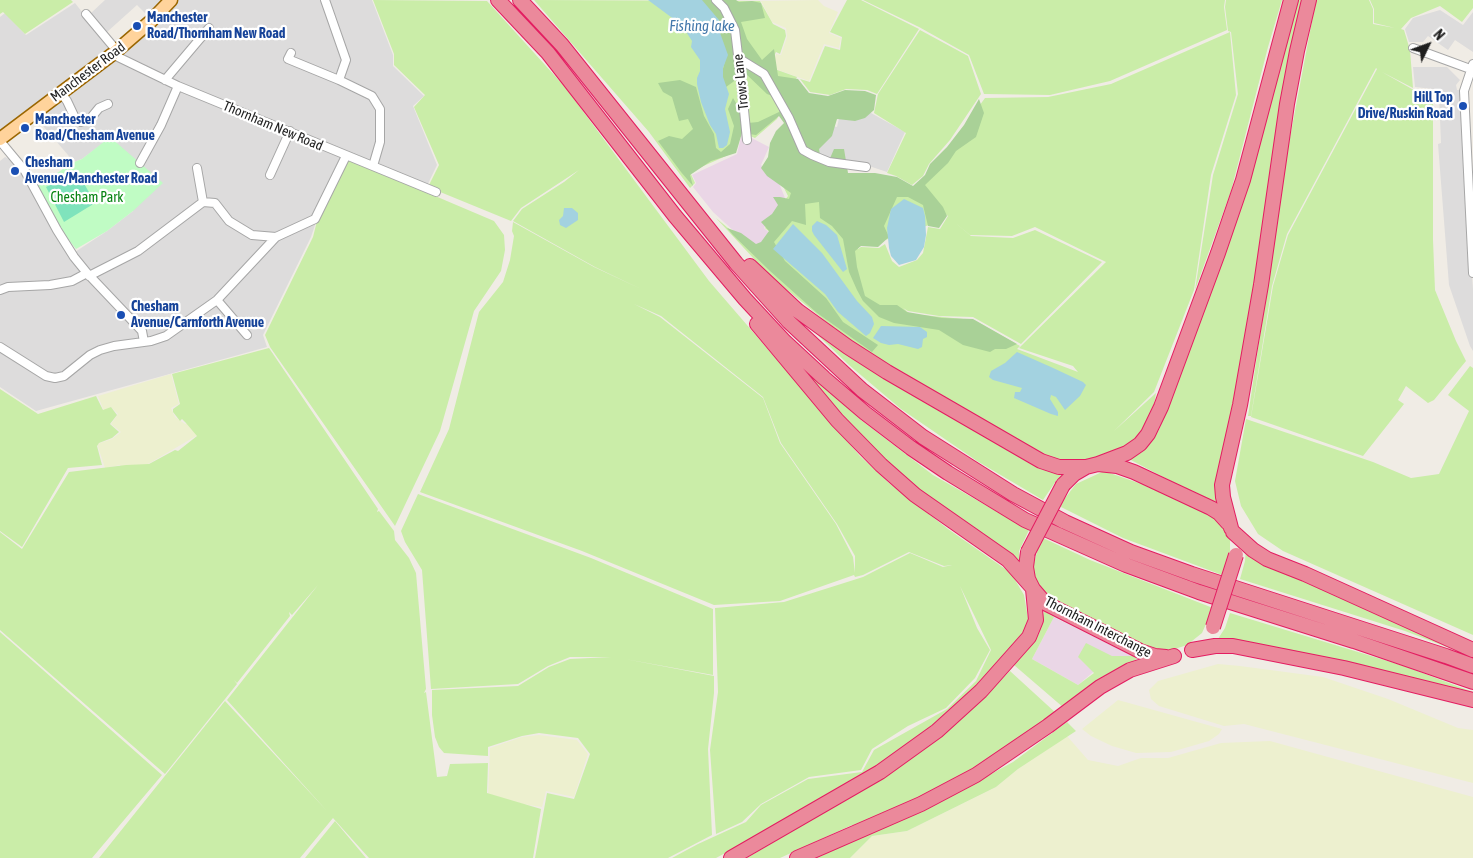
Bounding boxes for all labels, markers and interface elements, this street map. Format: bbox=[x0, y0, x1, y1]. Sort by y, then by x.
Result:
place label: Manchester Road/Thornham New Road bbox=[147, 10, 285, 42]
water label: Fishing lake bbox=[669, 17, 735, 35]
marker: Manchester Road/Thornham New Road bbox=[131, 20, 143, 32]
north arrow bbox=[1403, 20, 1453, 70]
text: N bbox=[1430, 27, 1448, 43]
street label: Manchester Road bbox=[47, 39, 129, 105]
street label: Trows Lane bbox=[730, 53, 752, 111]
place label: Hill Top Drive/Ruskin Road bbox=[1358, 90, 1453, 122]
street label: Thornham New Road bbox=[221, 97, 325, 155]
marker: Hill Top Drive/Ruskin Road bbox=[1457, 100, 1469, 112]
place label: Manchester Road/Chesham Avenue bbox=[35, 112, 155, 144]
marker: Manchester Road/Chesham Avenue bbox=[19, 122, 31, 134]
place label: Chesham Avenue/Manchester Road bbox=[25, 155, 157, 188]
marker: Chesham Avenue/Manchester Road bbox=[9, 165, 21, 177]
park label: Chesham Park bbox=[50, 190, 124, 206]
place label: Chesham Avenue/Carnforth Avenue bbox=[131, 299, 264, 332]
marker: Chesham Avenue/Carnforth Avenue bbox=[115, 309, 127, 321]
street label: Thornham Interchange bbox=[1042, 593, 1154, 661]

